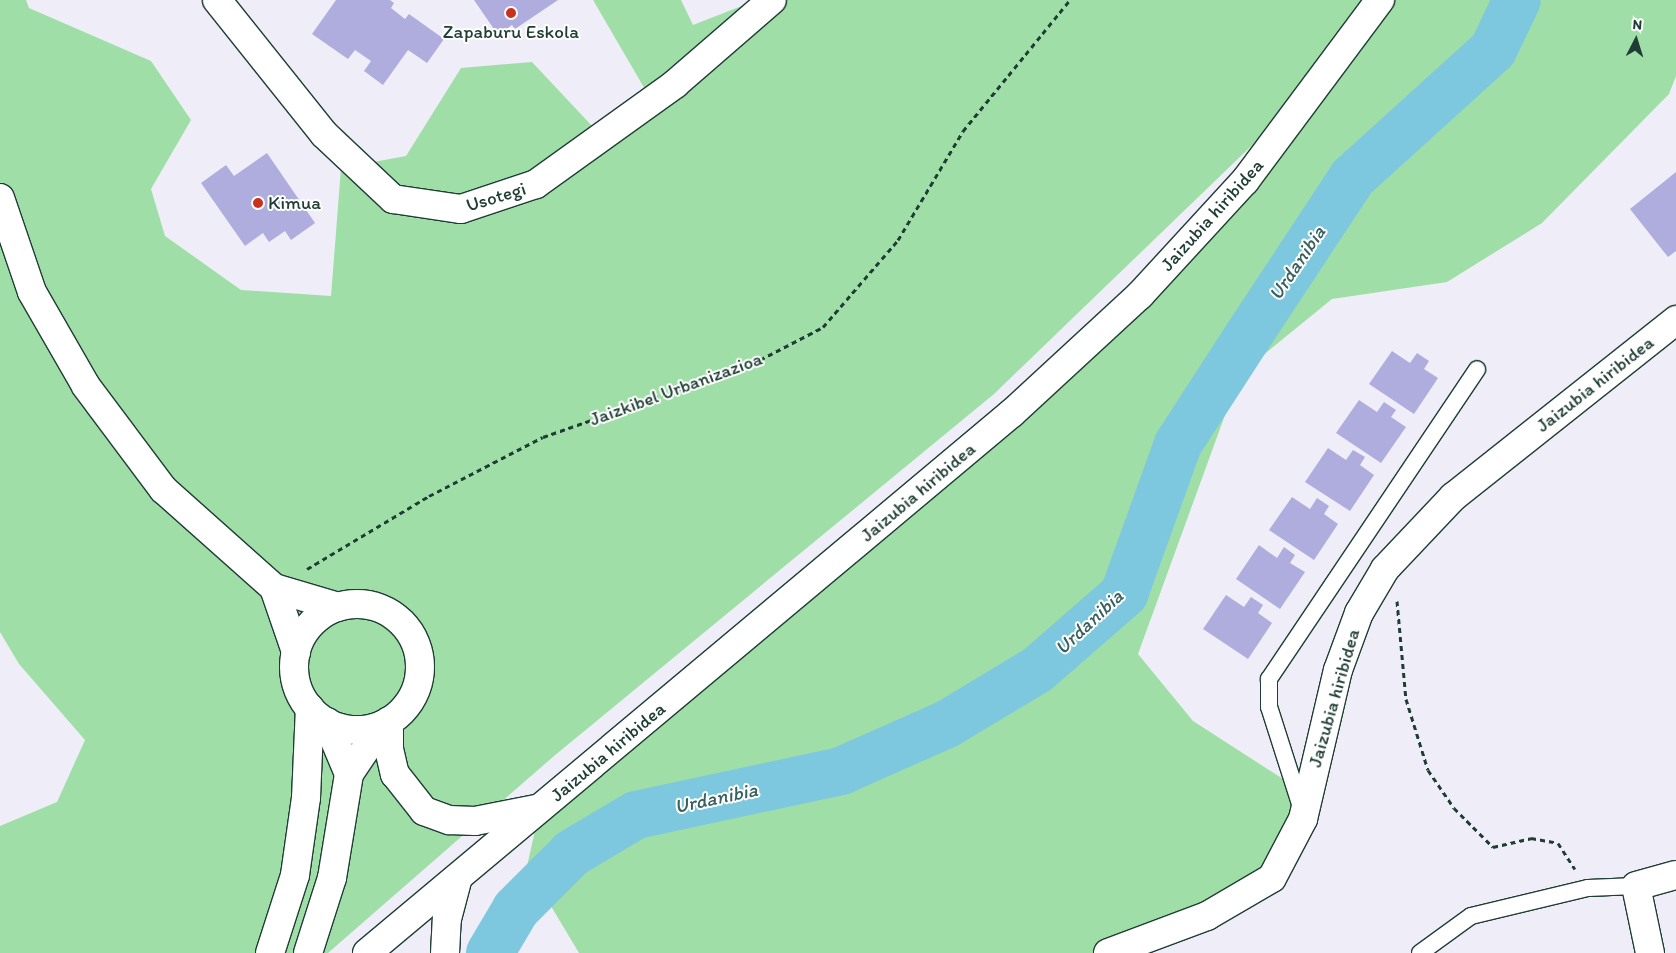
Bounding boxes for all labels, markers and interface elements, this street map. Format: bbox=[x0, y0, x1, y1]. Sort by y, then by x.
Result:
marker: Zapaburu Eskola bbox=[505, 7, 517, 19]
north arrow bbox=[1611, 15, 1661, 65]
text: N bbox=[1632, 16, 1643, 33]
place label: Zapaburu Eskola bbox=[443, 21, 579, 43]
street label: Jaizubia hiribidea bbox=[1156, 155, 1268, 275]
street label: Usotegi bbox=[463, 177, 529, 217]
place label: Kimua bbox=[268, 192, 321, 214]
marker: Kimua bbox=[252, 197, 264, 209]
water label: Urdanibia bbox=[1263, 221, 1331, 305]
street label: Jaizubia hiribidea bbox=[1532, 331, 1658, 437]
street label: Jaizkibel Urbanizazioa bbox=[586, 347, 766, 431]
street label: Jaizubia hiribidea bbox=[856, 438, 980, 546]
water label: Urdanibia bbox=[1050, 584, 1128, 660]
street label: Jaizubia hiribidea bbox=[1303, 627, 1365, 769]
street label: Jaizubia hiribidea bbox=[546, 698, 670, 806]
water label: Urdanibia bbox=[672, 777, 760, 819]

